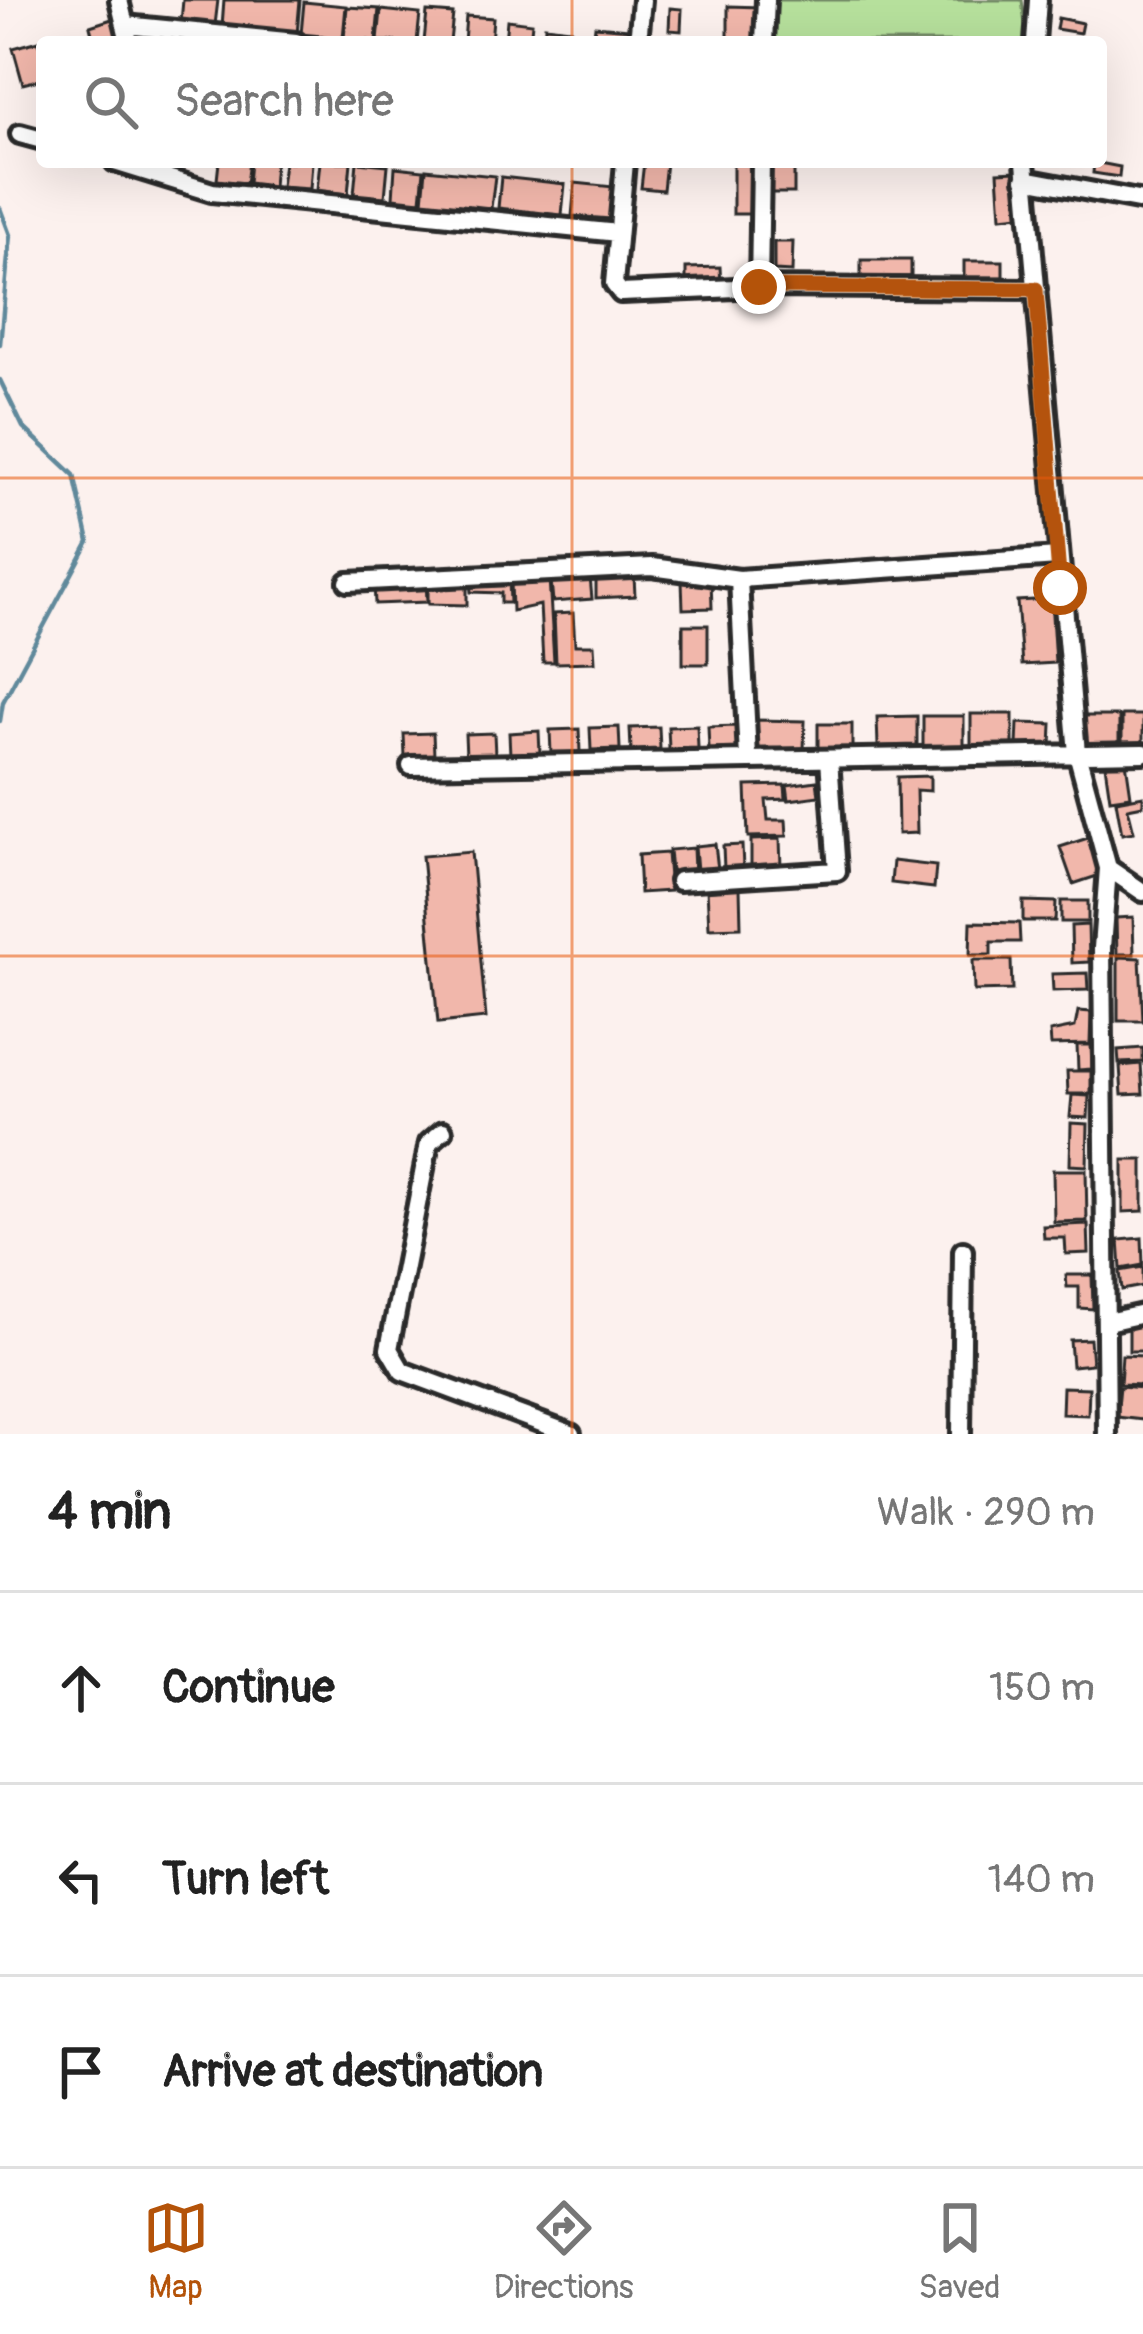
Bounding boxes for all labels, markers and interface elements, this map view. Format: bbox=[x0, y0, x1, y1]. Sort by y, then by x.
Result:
search box bbox=[36, 36, 1107, 168]
icon: search bbox=[78, 69, 144, 135]
text: Search here bbox=[174, 74, 394, 130]
route end bbox=[732, 260, 786, 314]
route start bbox=[1033, 561, 1087, 615]
text: 4 min bbox=[48, 1480, 171, 1544]
text: Walk · 290 m bbox=[877, 1488, 1095, 1537]
icon: ahead bbox=[48, 1655, 114, 1721]
text: Continue bbox=[162, 1660, 335, 1716]
text: 150 m bbox=[989, 1663, 1095, 1712]
icon: left bbox=[48, 1847, 114, 1913]
text: Turn left bbox=[162, 1852, 329, 1908]
text: 140 m bbox=[987, 1855, 1095, 1904]
icon: arrive bbox=[48, 2039, 114, 2105]
text: Arrive at destination bbox=[162, 2044, 543, 2100]
tab: Map bbox=[143, 2195, 209, 2308]
tab: Directions bbox=[494, 2195, 634, 2308]
tab: Saved bbox=[919, 2195, 1000, 2308]

